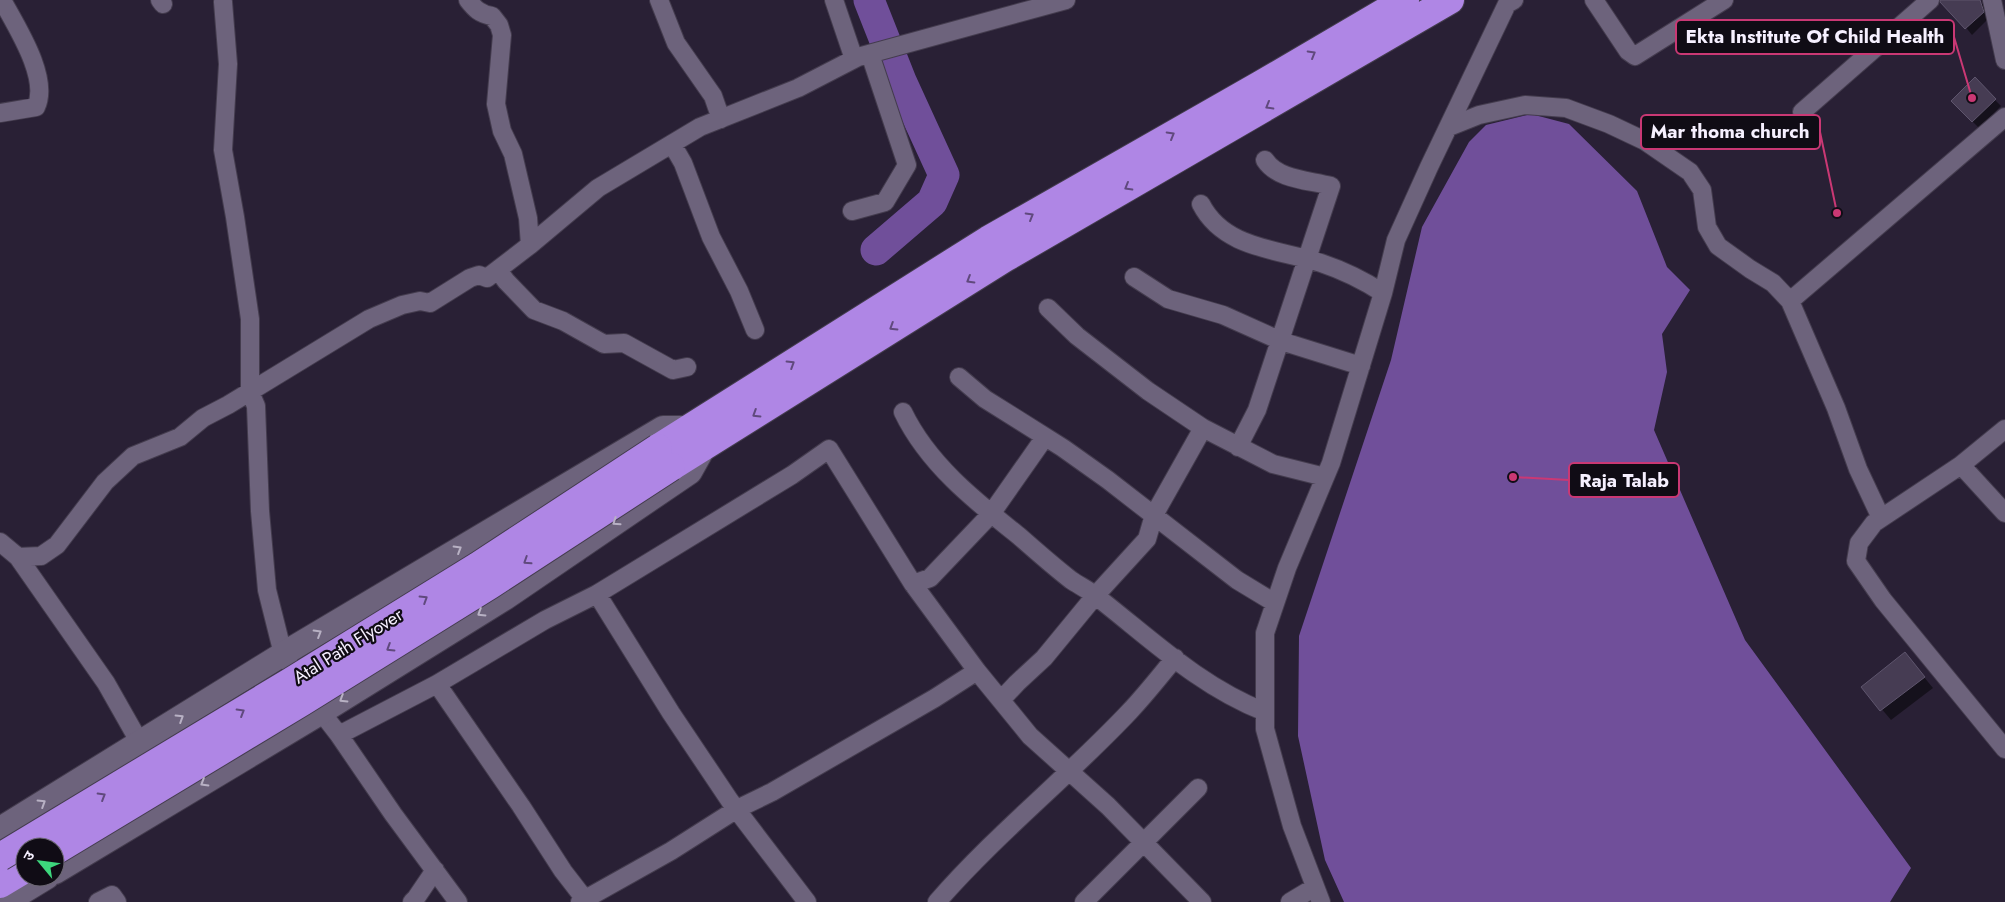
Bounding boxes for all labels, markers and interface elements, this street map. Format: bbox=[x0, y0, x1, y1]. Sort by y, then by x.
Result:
callout: Ekta Institute Of Child Health bbox=[1676, 20, 1954, 54]
text: Ekta Institute Of Child Health bbox=[1686, 23, 1944, 50]
one-way arrow bbox=[1307, 51, 1316, 61]
one-way arrow bbox=[1266, 100, 1275, 110]
callout: Mar thoma church bbox=[1641, 115, 1820, 149]
text: Mar thoma church bbox=[1650, 118, 1810, 145]
one-way arrow bbox=[1166, 132, 1175, 142]
one-way arrow bbox=[1125, 181, 1134, 191]
one-way arrow bbox=[1025, 212, 1034, 222]
one-way arrow bbox=[966, 273, 975, 283]
one-way arrow bbox=[889, 321, 898, 331]
one-way arrow bbox=[786, 361, 795, 370]
one-way arrow bbox=[752, 408, 761, 417]
callout: Raja Talab bbox=[1569, 463, 1679, 497]
text: Raja Talab bbox=[1579, 467, 1669, 494]
one-way arrow bbox=[612, 516, 621, 526]
one-way arrow bbox=[452, 546, 461, 556]
one-way arrow bbox=[524, 555, 533, 564]
one-way arrow bbox=[418, 596, 428, 605]
street label: Atal Path Flyover bbox=[288, 601, 409, 690]
one-way arrow bbox=[477, 607, 486, 617]
one-way arrow bbox=[313, 630, 322, 640]
one-way arrow bbox=[386, 641, 395, 651]
one-way arrow bbox=[339, 693, 348, 702]
one-way arrow bbox=[235, 708, 244, 718]
one-way arrow bbox=[174, 715, 183, 724]
one-way arrow bbox=[200, 776, 209, 786]
one-way arrow bbox=[96, 792, 105, 802]
one-way arrow bbox=[36, 800, 45, 810]
north arrow bbox=[15, 837, 65, 887]
text: उ bbox=[18, 847, 40, 864]

